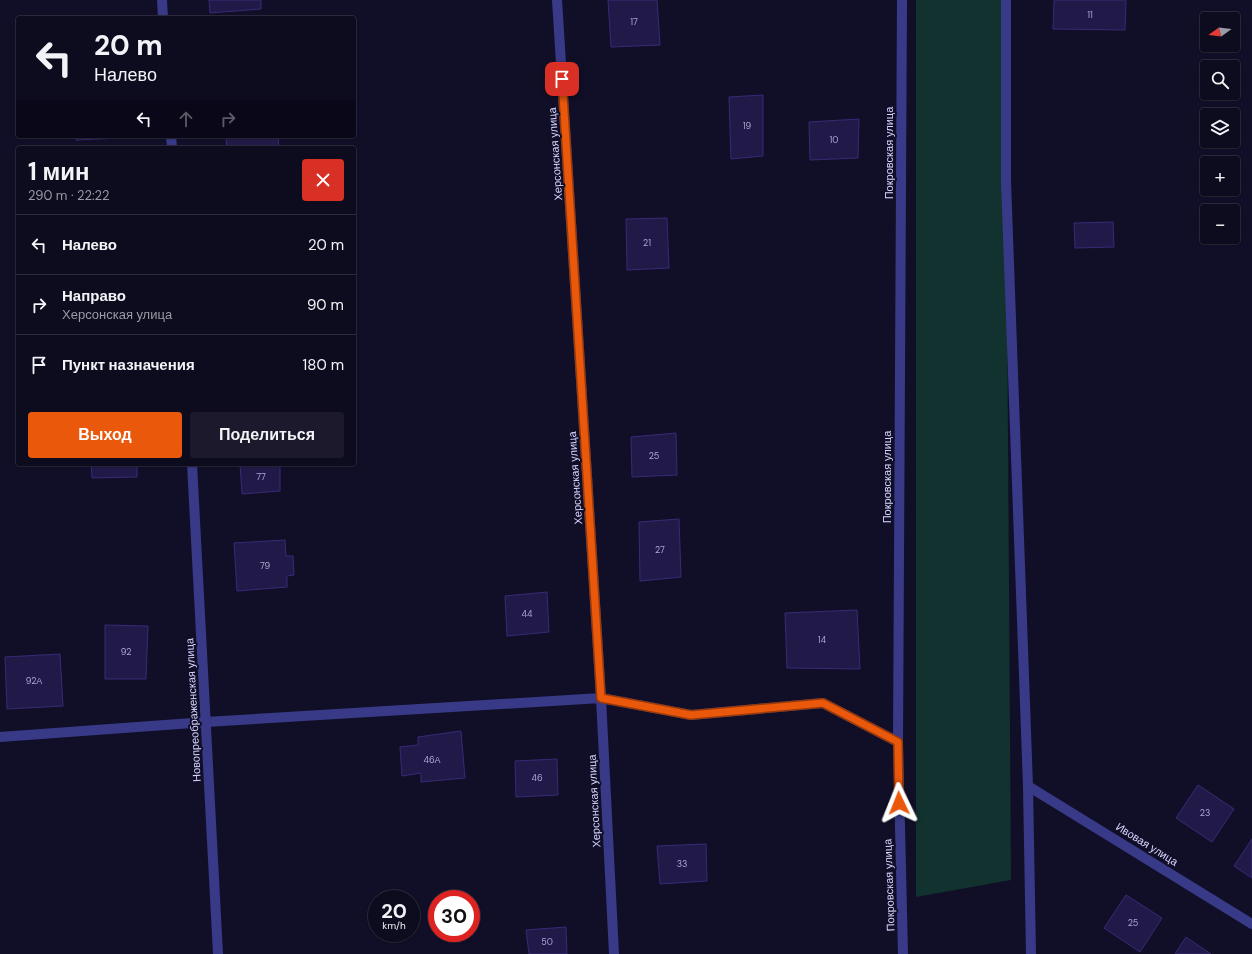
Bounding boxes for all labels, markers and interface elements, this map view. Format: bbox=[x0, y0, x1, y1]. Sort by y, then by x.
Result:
house number: 11 bbox=[1087, 9, 1093, 21]
north arrow bbox=[1200, 12, 1240, 52]
map controls bbox=[1200, 12, 1240, 244]
house number: 17 bbox=[630, 16, 638, 28]
text: 20 m bbox=[94, 27, 163, 64]
icon: left bbox=[28, 32, 80, 84]
button: search bbox=[1200, 60, 1240, 100]
pin bbox=[545, 62, 579, 96]
text: Налево bbox=[94, 63, 157, 87]
icon: arrive bbox=[551, 68, 573, 90]
street label: Херсонская улица bbox=[545, 106, 565, 201]
street label: Покровская улица bbox=[882, 106, 896, 199]
icon: left bbox=[133, 108, 155, 130]
icon: ahead bbox=[175, 108, 197, 130]
icon: right bbox=[217, 108, 239, 130]
button: layers bbox=[1200, 108, 1240, 148]
house number: 19 bbox=[743, 120, 752, 132]
house number: 10 bbox=[830, 134, 838, 146]
text: 1 мин bbox=[28, 156, 89, 187]
button: + bbox=[1200, 156, 1240, 196]
button: close bbox=[302, 159, 344, 201]
text: 290 m · 22:22 bbox=[28, 187, 110, 204]
button: − bbox=[1200, 204, 1240, 244]
icon: left bbox=[28, 234, 50, 256]
text: Налево bbox=[62, 235, 117, 255]
text: 20 m bbox=[308, 235, 344, 255]
house number: 21 bbox=[643, 237, 651, 249]
text: Направо bbox=[62, 286, 126, 306]
icon: right bbox=[28, 294, 50, 316]
text: 90 m bbox=[307, 295, 344, 315]
text: Херсонская улица bbox=[62, 306, 172, 323]
icon: arrive bbox=[28, 354, 50, 376]
text: Пункт назначения bbox=[62, 355, 195, 375]
text: 180 m bbox=[303, 355, 344, 375]
button: Выход bbox=[28, 412, 182, 458]
button: Поделиться bbox=[190, 412, 344, 458]
street label: Херсонская улица bbox=[565, 430, 585, 525]
street label: Покровская улица bbox=[880, 430, 894, 523]
house number: 25 bbox=[649, 450, 659, 462]
house number: 77 bbox=[256, 471, 266, 483]
house number: 27 bbox=[655, 544, 665, 556]
house number: 79 bbox=[260, 560, 270, 572]
house number: 44 bbox=[522, 608, 533, 620]
house number: 14 bbox=[818, 634, 827, 646]
street label: Новопреображенская улица bbox=[182, 637, 204, 782]
house number: 92 bbox=[121, 646, 131, 658]
house number: 92А bbox=[26, 675, 42, 687]
street label: Херсонская улица bbox=[585, 753, 603, 848]
house number: 46А bbox=[423, 754, 441, 766]
house number: 46 bbox=[531, 772, 543, 784]
position arrow bbox=[878, 782, 920, 824]
house number: 23 bbox=[1200, 807, 1210, 819]
street label: Ивовая улица bbox=[1113, 819, 1181, 869]
street label: Покровская улица bbox=[880, 838, 898, 932]
house number: 33 bbox=[677, 858, 687, 870]
speed limit sign: 30 bbox=[428, 890, 480, 942]
text: 20 bbox=[381, 898, 407, 924]
house number: 25 bbox=[1128, 917, 1138, 929]
text: km/h bbox=[382, 919, 406, 932]
house number: 50 bbox=[541, 936, 553, 948]

